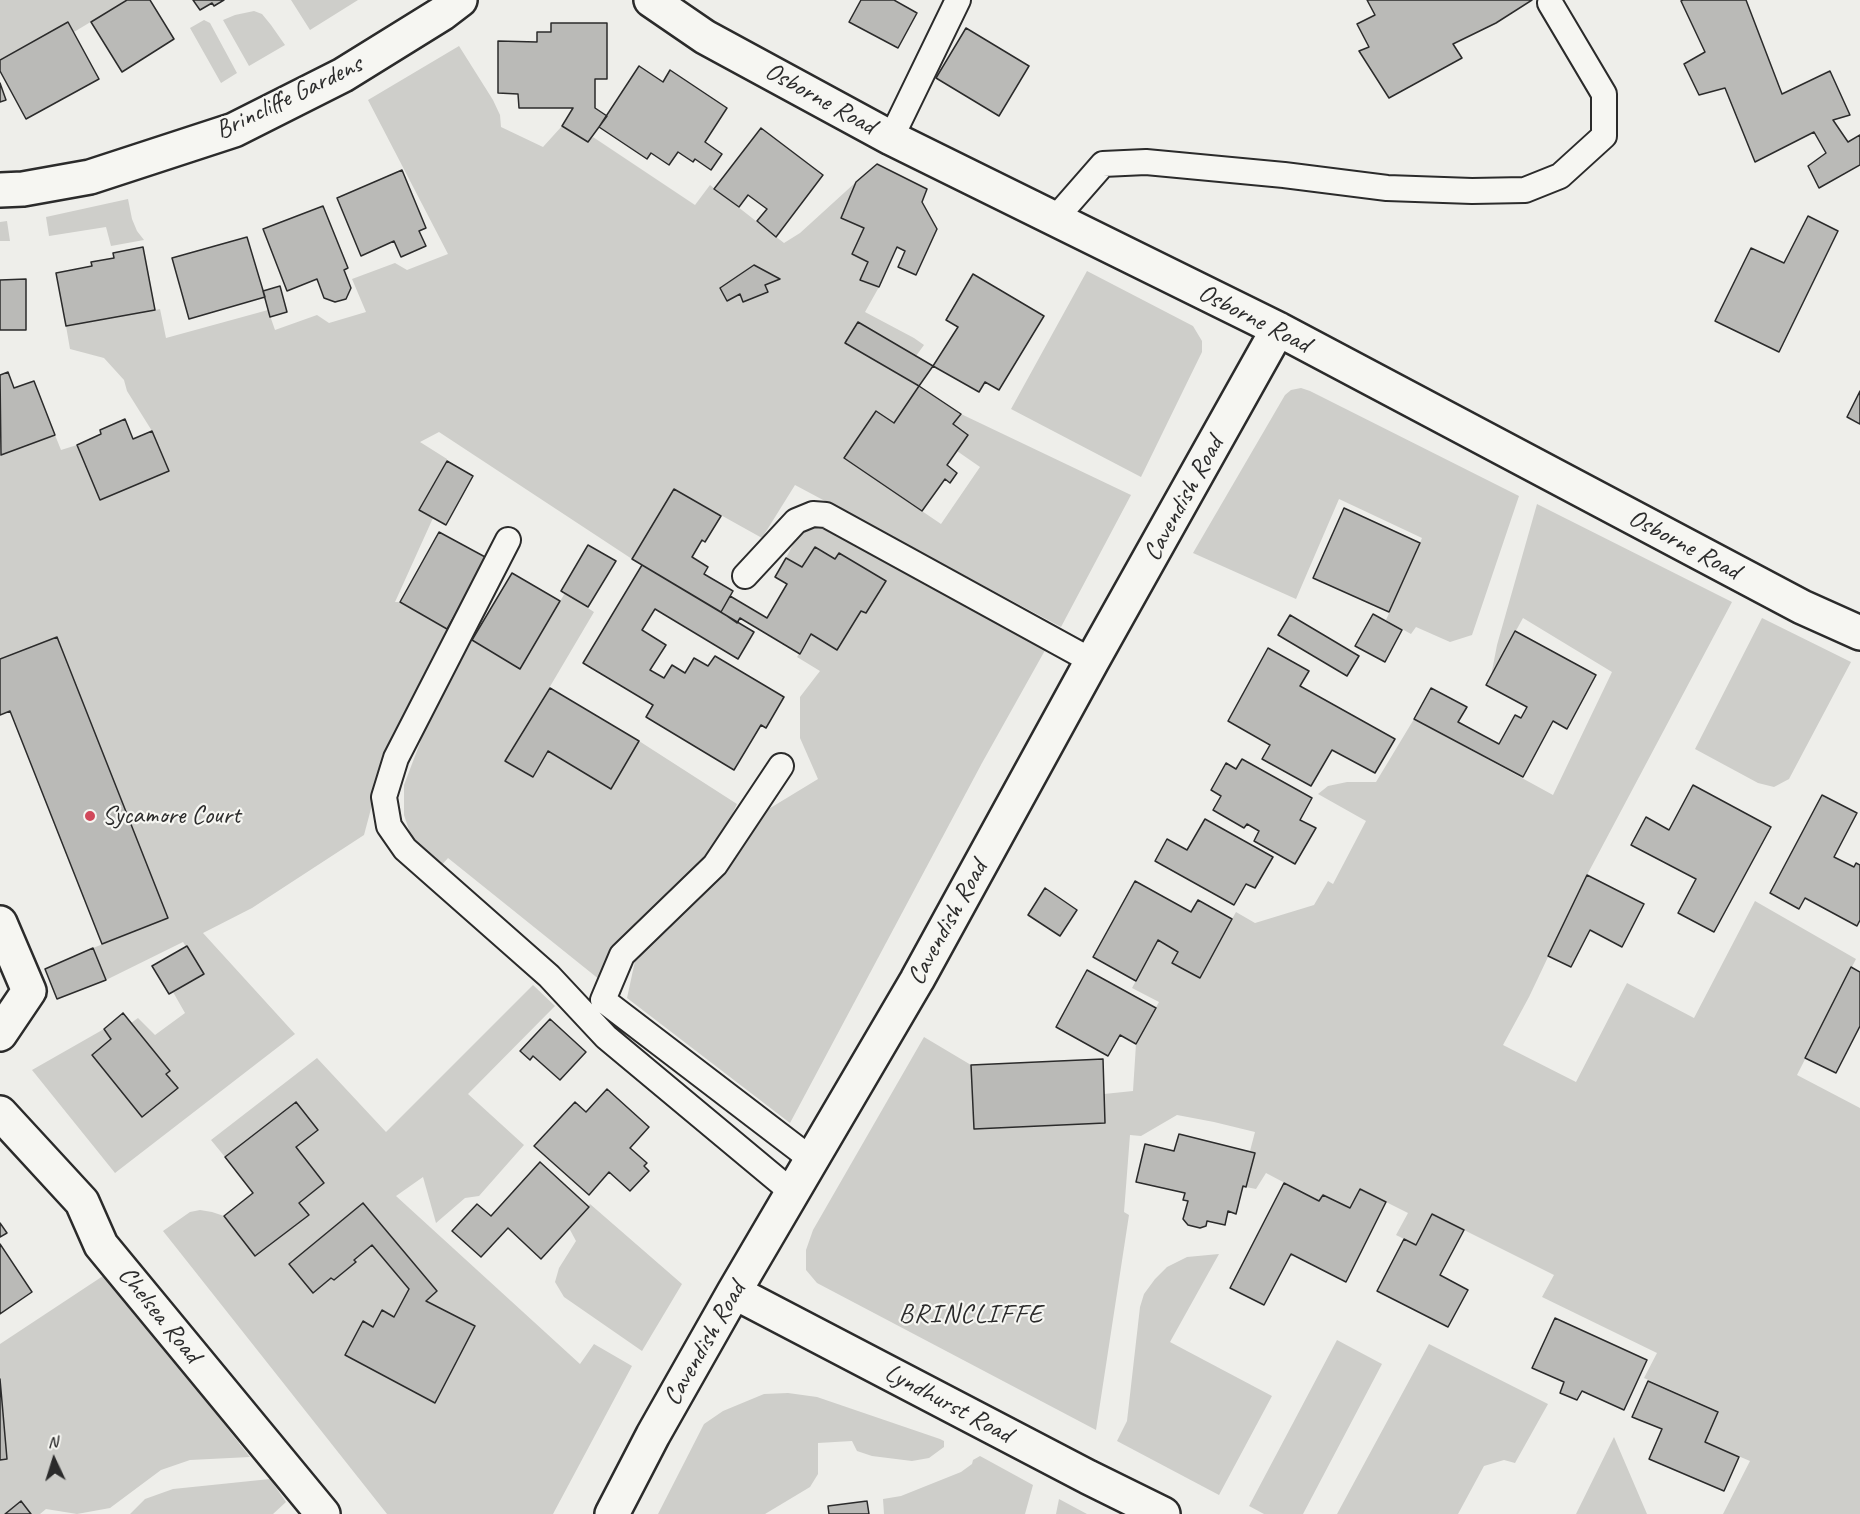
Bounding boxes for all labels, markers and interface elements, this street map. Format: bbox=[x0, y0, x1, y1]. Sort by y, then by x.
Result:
street label: Brincliffe Gardens bbox=[211, 49, 367, 147]
street label: Osborne Road bbox=[759, 56, 881, 142]
street label: Osborne Road bbox=[1193, 277, 1315, 361]
street label: Cavendish Road bbox=[1137, 431, 1231, 567]
street label: Osborne Road bbox=[1623, 503, 1745, 587]
place label: Sycamore Court bbox=[102, 800, 240, 832]
marker: Sycamore Court bbox=[83, 809, 97, 823]
street label: Cavendish Road bbox=[901, 855, 995, 991]
street label: Chelsea Road bbox=[111, 1261, 207, 1369]
street label: Cavendish Road bbox=[657, 1277, 753, 1411]
district label: BRINCLIFFE bbox=[900, 1299, 1042, 1331]
street label: Lyndhurst Road bbox=[879, 1357, 1017, 1451]
north arrow bbox=[24, 1430, 84, 1490]
text: N bbox=[47, 1432, 58, 1452]

